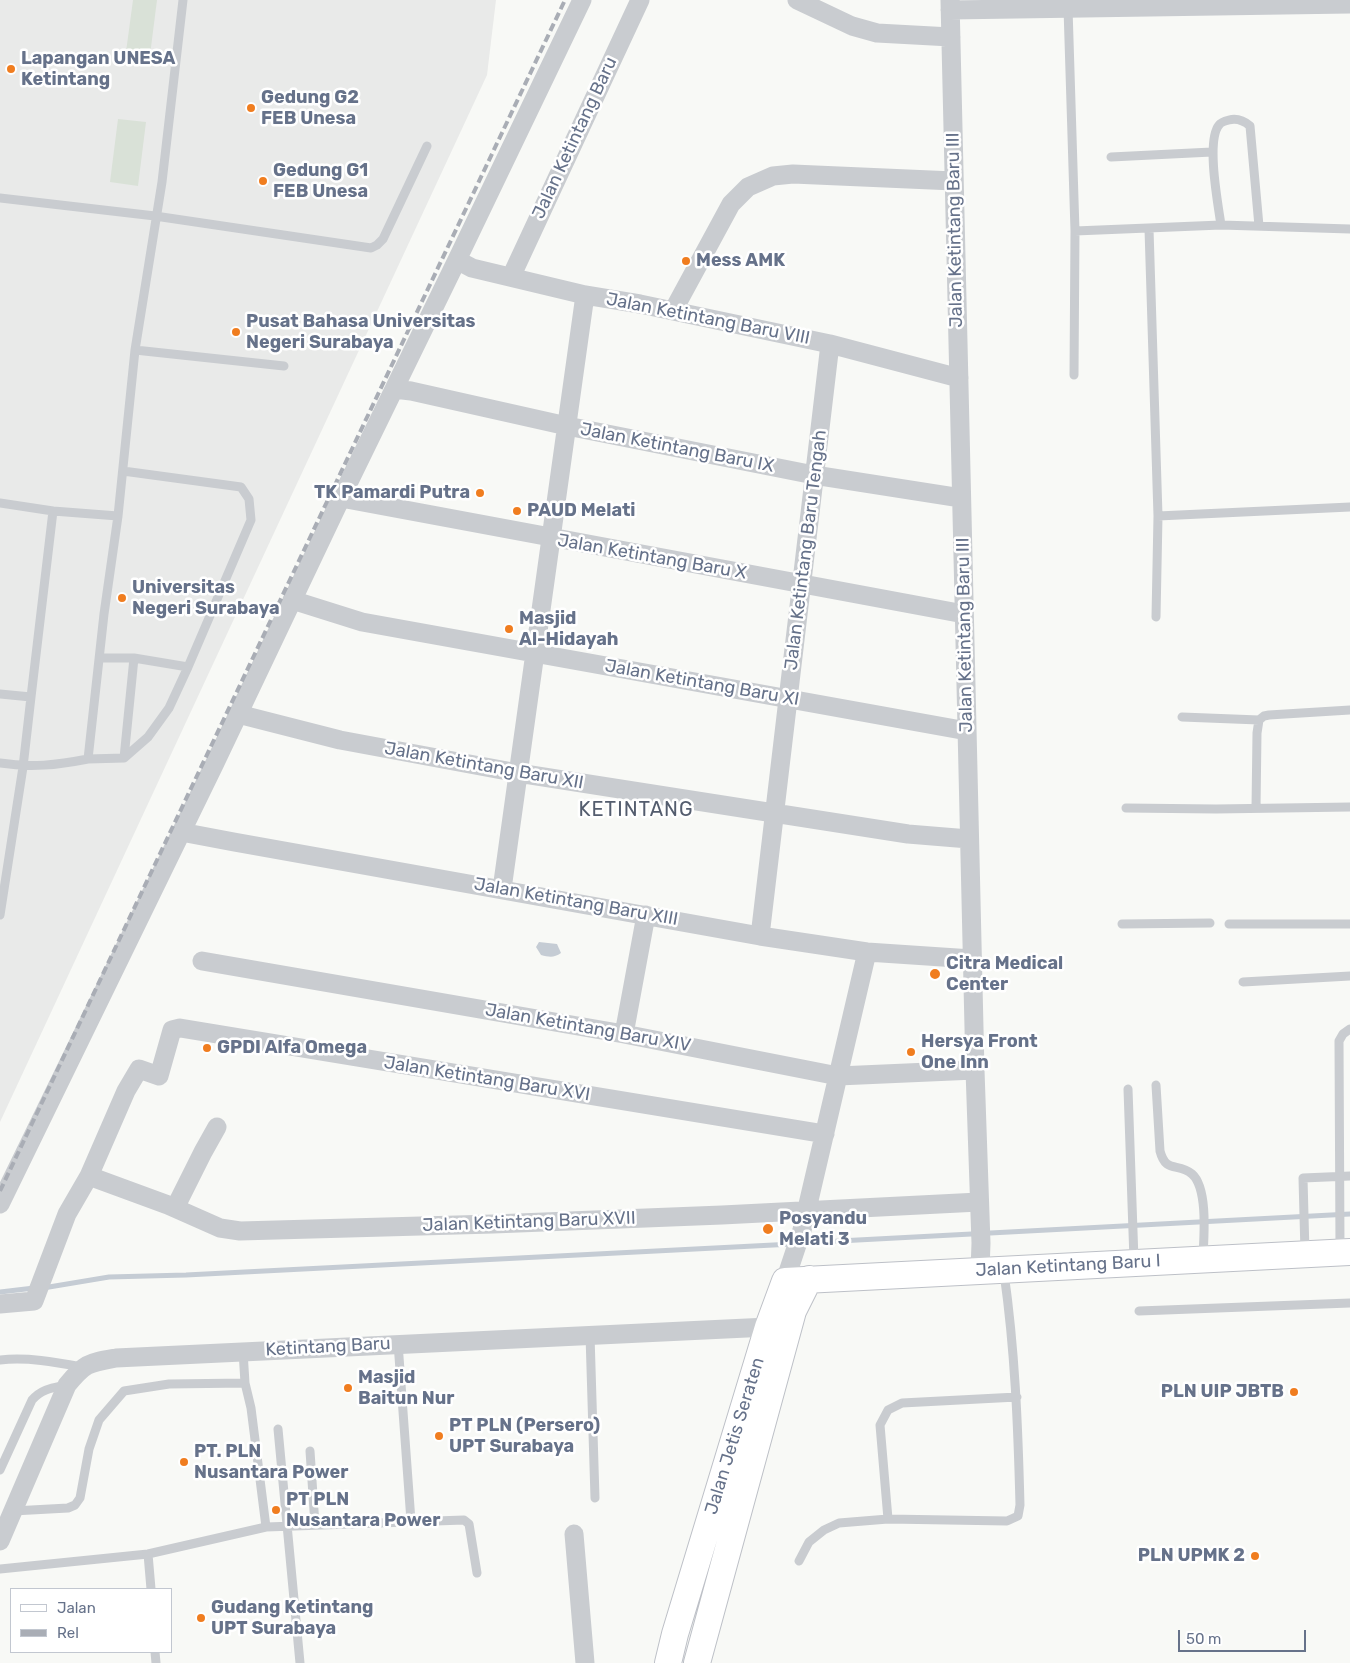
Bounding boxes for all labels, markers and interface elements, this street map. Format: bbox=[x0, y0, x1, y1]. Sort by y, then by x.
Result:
place label: Lapangan UNESA Ketintang bbox=[21, 48, 175, 90]
street label: Jalan Ketintang Baru bbox=[528, 54, 622, 222]
marker: Lapangan UNESA Ketintang bbox=[5, 63, 17, 75]
place label: Gedung G2 FEB Unesa bbox=[261, 87, 359, 130]
marker: Gedung G2 FEB Unesa bbox=[245, 102, 257, 114]
street label: Jalan Ketintang Baru III bbox=[942, 132, 968, 328]
place label: Gedung G1 FEB Unesa bbox=[273, 160, 368, 202]
marker: Gedung G1 FEB Unesa bbox=[257, 175, 269, 187]
place label: Mess AMK bbox=[696, 250, 785, 272]
marker: Mess AMK bbox=[680, 255, 692, 267]
street label: Jalan Ketintang Baru VIII bbox=[604, 289, 812, 349]
place label: Pusat Bahasa Universitas Negeri Surabaya bbox=[246, 311, 476, 354]
marker: Pusat Bahasa Universitas Negeri Surabaya bbox=[230, 326, 242, 338]
street label: Jalan Ketintang Baru IX bbox=[578, 419, 776, 477]
street label: Jalan Ketintang Baru Tengah bbox=[781, 429, 831, 671]
place label: TK Pamardi Putra bbox=[314, 482, 470, 504]
marker: TK Pamardi Putra bbox=[474, 487, 486, 499]
place label: PAUD Melati bbox=[527, 500, 636, 522]
marker: PAUD Melati bbox=[511, 505, 523, 517]
street label: Jalan Ketintang Baru X bbox=[556, 530, 748, 584]
street label: Jalan Ketintang Baru III bbox=[952, 537, 978, 733]
place label: Universitas Negeri Surabaya bbox=[132, 577, 280, 620]
marker: Universitas Negeri Surabaya bbox=[116, 592, 128, 604]
place label: Masjid Al-Hidayah bbox=[519, 608, 618, 650]
marker: Masjid Al-Hidayah bbox=[503, 623, 515, 635]
street label: Jalan Ketintang Baru XI bbox=[603, 655, 801, 711]
street label: Jalan Ketintang Baru XII bbox=[383, 738, 585, 794]
district label: KETINTANG bbox=[577, 798, 695, 822]
street label: Jalan Ketintang Baru XIII bbox=[472, 873, 680, 931]
place label: Citra Medical Center bbox=[946, 953, 1063, 996]
marker: Citra Medical Center bbox=[928, 967, 942, 981]
street label: Jalan Ketintang Baru XIV bbox=[483, 999, 693, 1057]
place label: Hersya Front One Inn bbox=[921, 1031, 1038, 1074]
place label: GPDI Alfa Omega bbox=[217, 1037, 367, 1059]
marker: GPDI Alfa Omega bbox=[201, 1042, 213, 1054]
marker: Hersya Front One Inn bbox=[905, 1046, 917, 1058]
street label: Jalan Ketintang Baru XVI bbox=[382, 1052, 592, 1106]
street label: Jalan Ketintang Baru XVII bbox=[422, 1207, 636, 1237]
place label: Posyandu Melati 3 bbox=[779, 1208, 867, 1250]
marker: Posyandu Melati 3 bbox=[761, 1222, 775, 1236]
street label: Jalan Ketintang Baru I bbox=[975, 1250, 1161, 1282]
street label: Ketintang Baru bbox=[265, 1333, 391, 1361]
street label: Jalan Jetis Seraten bbox=[701, 1355, 769, 1517]
place label: Masjid Baitun Nur bbox=[358, 1367, 454, 1410]
place label: PLN UIP JBTB bbox=[1161, 1381, 1284, 1403]
marker: Masjid Baitun Nur bbox=[342, 1382, 354, 1394]
marker: PLN UIP JBTB bbox=[1288, 1386, 1300, 1398]
place label: PT PLN (Persero) UPT Surabaya bbox=[449, 1415, 600, 1458]
marker: PT PLN (Persero) UPT Surabaya bbox=[433, 1430, 445, 1442]
place label: PT. PLN Nusantara Power bbox=[194, 1441, 348, 1484]
marker: PT. PLN Nusantara Power bbox=[178, 1456, 190, 1468]
place label: PT PLN Nusantara Power bbox=[286, 1489, 440, 1532]
marker: PT PLN Nusantara Power bbox=[270, 1504, 282, 1516]
place label: PLN UPMK 2 bbox=[1138, 1545, 1245, 1567]
marker: PLN UPMK 2 bbox=[1249, 1550, 1261, 1562]
legend bbox=[10, 1588, 172, 1653]
place label: Gudang Ketintang UPT Surabaya bbox=[211, 1597, 373, 1640]
text: Jalan bbox=[57, 1599, 96, 1617]
marker: Gudang Ketintang UPT Surabaya bbox=[195, 1612, 207, 1624]
scale bar bbox=[1180, 1620, 1308, 1652]
text: Rel bbox=[57, 1624, 79, 1642]
text: 50 m bbox=[1186, 1630, 1221, 1648]

